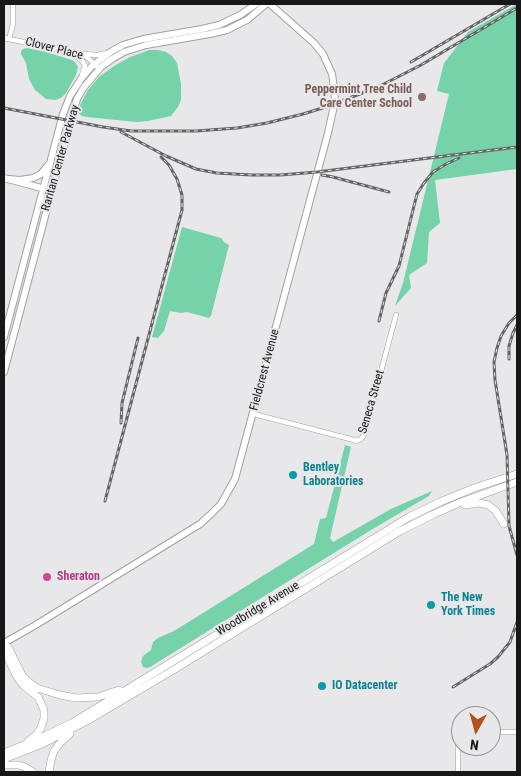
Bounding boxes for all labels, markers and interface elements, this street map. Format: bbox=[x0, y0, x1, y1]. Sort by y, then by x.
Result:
street label: Clover Place bbox=[24, 35, 84, 63]
place label: Peppermint Tree Child Care Center School bbox=[305, 83, 412, 111]
marker: Peppermint Tree Child Care Center School bbox=[416, 91, 428, 103]
street label: Raritan Center Parkway bbox=[39, 103, 83, 213]
street label: Fieldcrest Avenue bbox=[247, 328, 283, 412]
street label: Seneca Street bbox=[356, 369, 388, 435]
place label: Bentley Laboratories bbox=[303, 461, 363, 489]
marker: Bentley Laboratories bbox=[287, 469, 299, 481]
place label: Sheraton bbox=[57, 570, 100, 584]
marker: Sheraton bbox=[41, 571, 53, 583]
street label: Woodbridge Avenue bbox=[214, 579, 302, 639]
place label: The New York Times bbox=[441, 591, 495, 619]
marker: The New York Times bbox=[425, 599, 437, 611]
place label: IO Datacenter bbox=[332, 679, 398, 693]
marker: IO Datacenter bbox=[316, 680, 328, 692]
north arrow bbox=[451, 706, 501, 756]
text: N bbox=[469, 736, 480, 753]

